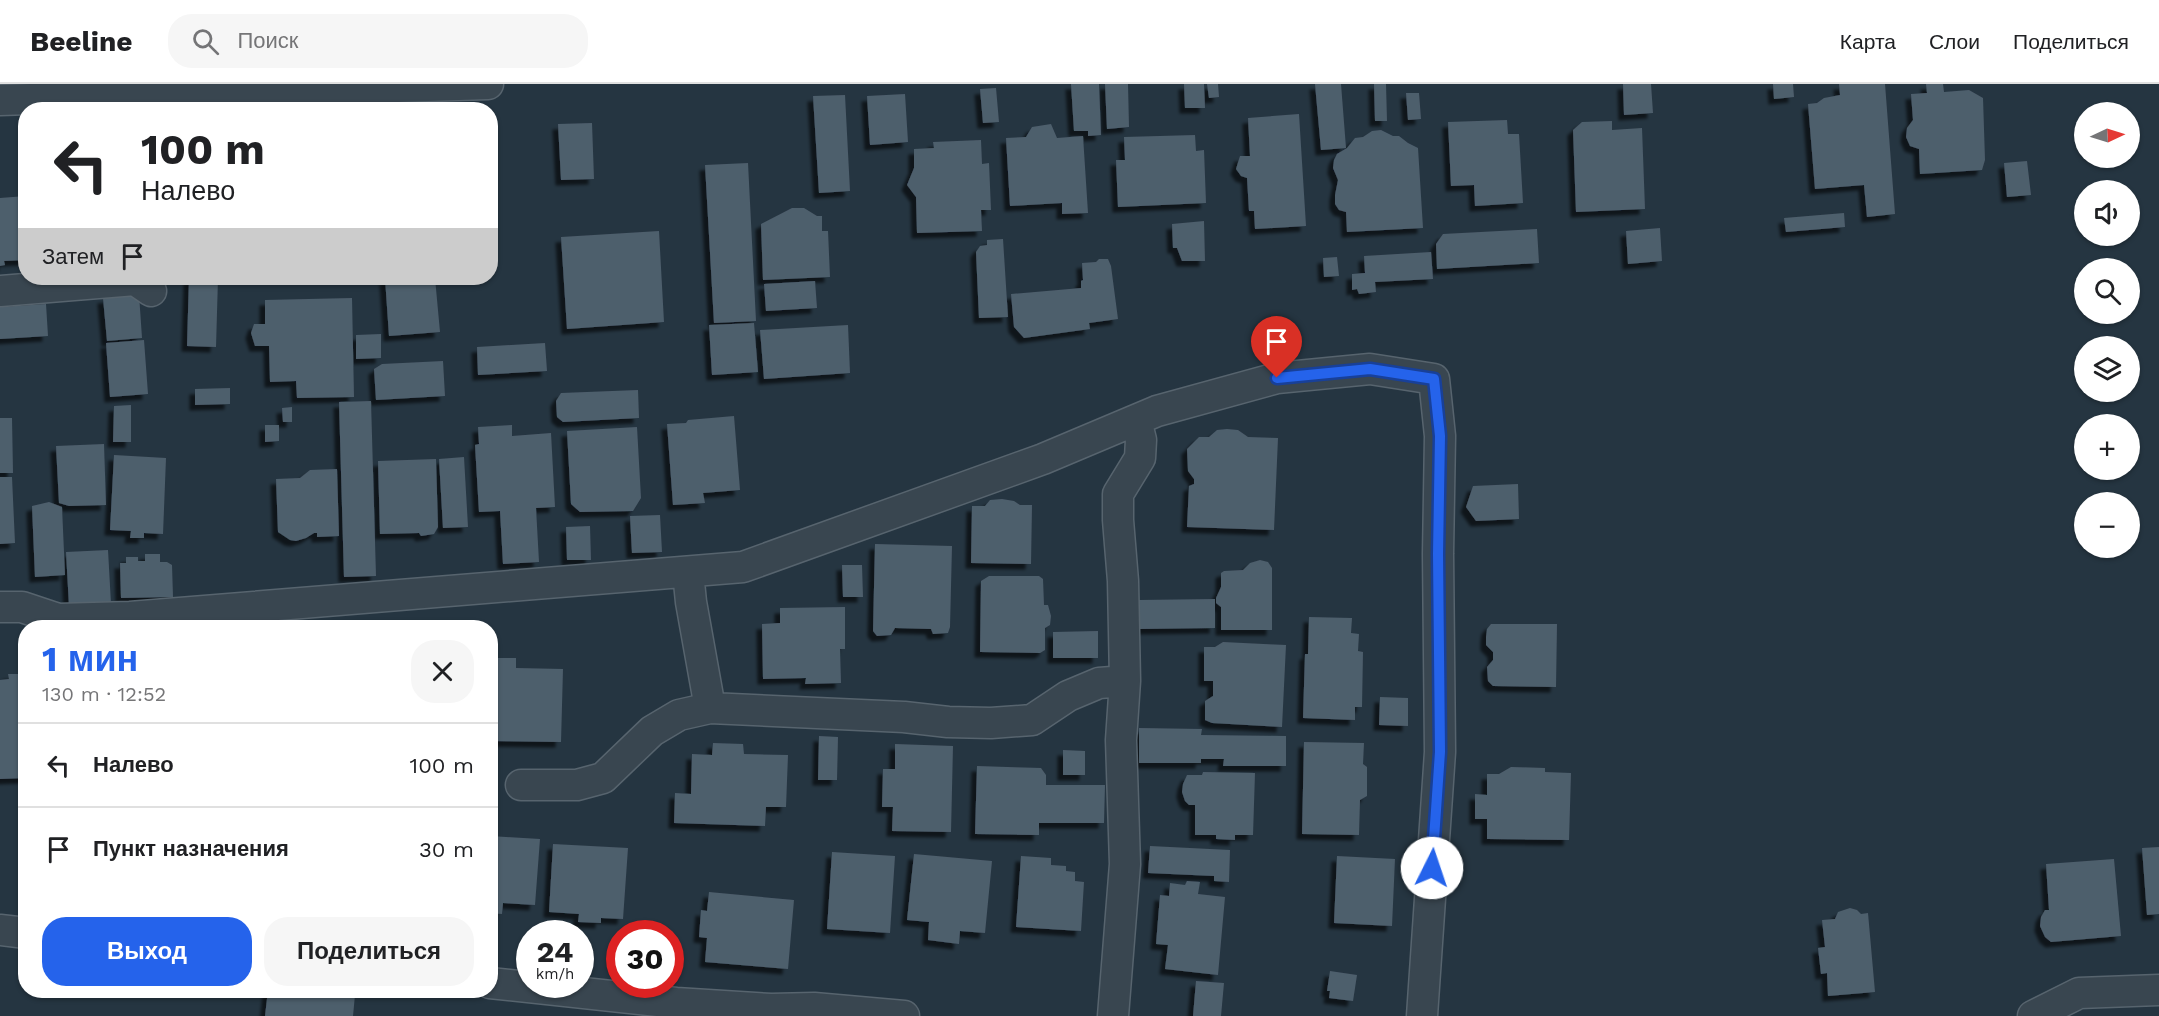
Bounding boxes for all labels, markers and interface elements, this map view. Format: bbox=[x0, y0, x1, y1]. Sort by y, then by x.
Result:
search box bbox=[168, 14, 588, 68]
text: Beeline bbox=[30, 25, 132, 58]
icon: search bbox=[189, 25, 222, 58]
text: Поиск bbox=[237, 28, 298, 53]
text: Карта bbox=[1840, 29, 1896, 54]
text: Слои bbox=[1929, 29, 1980, 54]
text: Поделиться bbox=[2013, 29, 2129, 54]
north arrow bbox=[2074, 102, 2140, 168]
map controls bbox=[2074, 102, 2140, 558]
text: 100 m bbox=[141, 125, 265, 174]
icon: left bbox=[42, 126, 120, 204]
text: Налево bbox=[141, 175, 235, 207]
button: sound bbox=[2074, 180, 2140, 246]
icon: arrive bbox=[116, 240, 149, 273]
text: Затем bbox=[42, 244, 104, 269]
button: search bbox=[2074, 258, 2140, 324]
pin bbox=[1251, 316, 1302, 378]
icon: arrive bbox=[1260, 325, 1293, 358]
button: layers bbox=[2074, 336, 2140, 402]
button: + bbox=[2074, 414, 2140, 480]
button: − bbox=[2074, 492, 2140, 558]
text: 1 мин bbox=[42, 638, 138, 680]
button: close bbox=[411, 640, 474, 703]
text: 130 m · 12:52 bbox=[42, 682, 166, 706]
icon: left bbox=[42, 749, 75, 782]
text: Налево bbox=[93, 752, 174, 777]
text: 100 m bbox=[410, 753, 474, 778]
icon: arrive bbox=[42, 833, 75, 866]
text: Пункт назначения bbox=[93, 836, 289, 861]
position arrow bbox=[1400, 836, 1464, 900]
text: 30 m bbox=[419, 837, 474, 862]
button: Выход bbox=[42, 917, 252, 986]
button: Поделиться bbox=[264, 917, 474, 986]
speed limit sign: 30 bbox=[606, 920, 684, 998]
text: 24 bbox=[537, 934, 573, 969]
text: km/h bbox=[536, 965, 574, 983]

